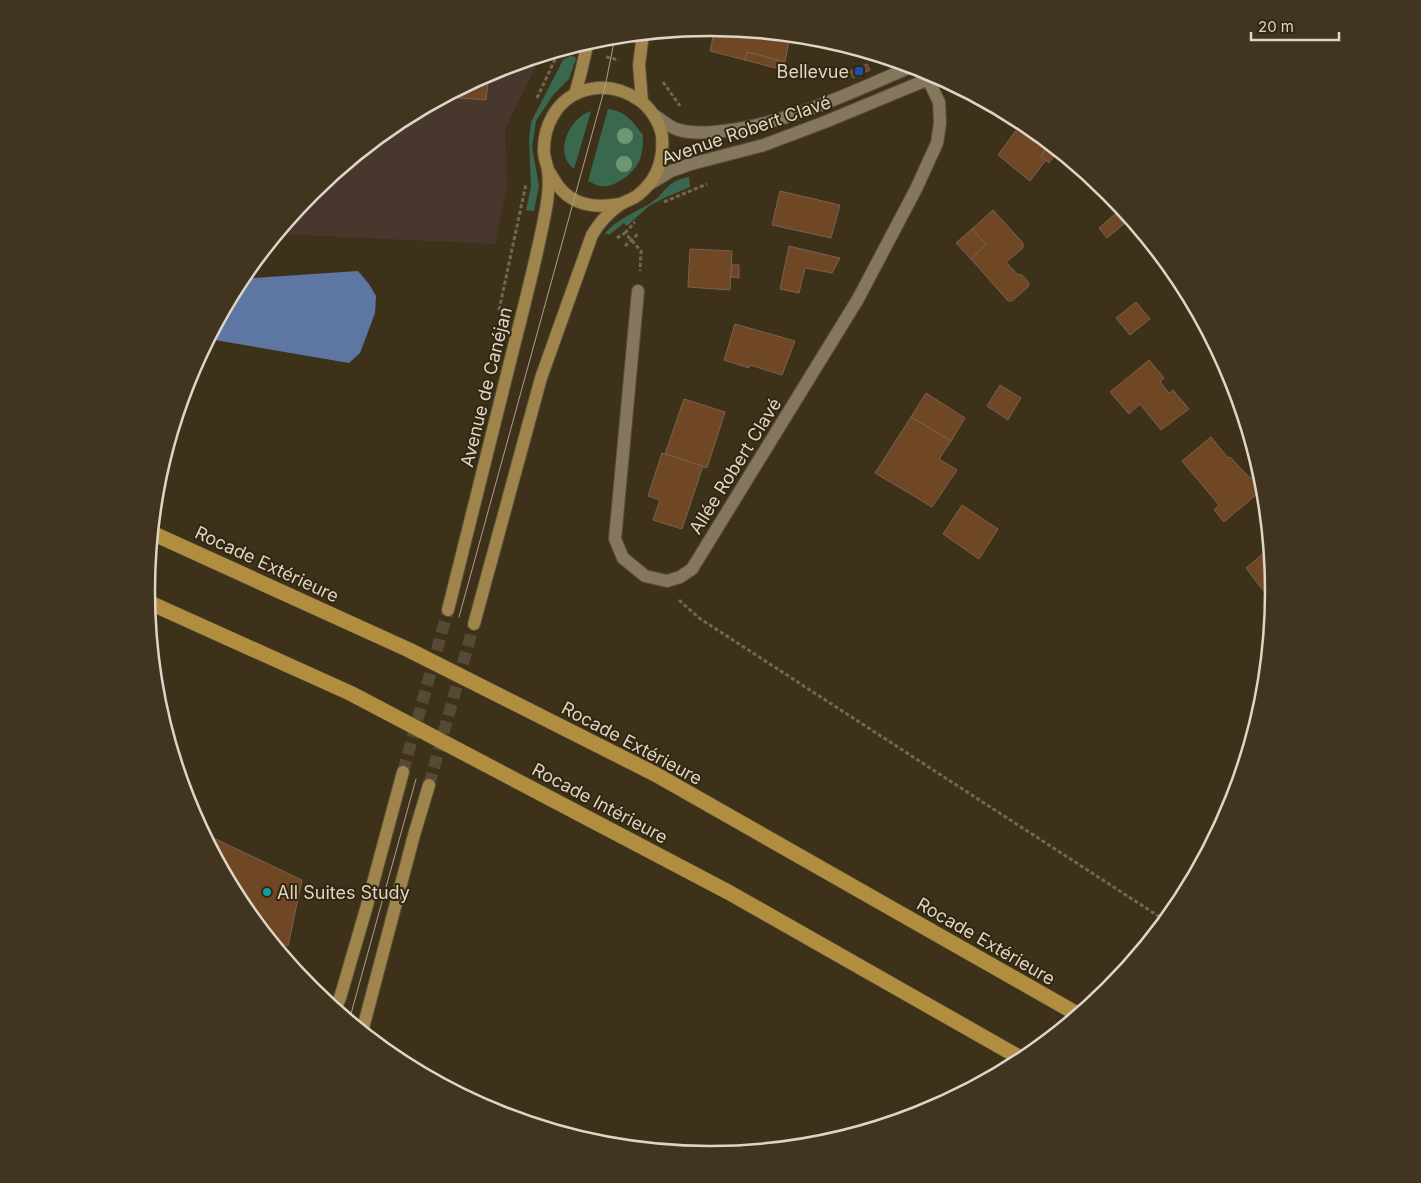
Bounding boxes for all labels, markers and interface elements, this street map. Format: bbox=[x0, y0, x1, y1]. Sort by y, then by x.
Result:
scale bar bbox=[1251, 10, 1338, 42]
text: 20 m bbox=[1258, 17, 1294, 36]
place label: Bellevue bbox=[777, 61, 849, 82]
marker: Bellevue bbox=[853, 65, 865, 77]
street label: Avenue Robert Clavé bbox=[659, 91, 833, 169]
street label: Avenue de Canéjan bbox=[456, 305, 516, 469]
street label: Allée Robert Clavé bbox=[685, 394, 785, 538]
street label: Rocade Extérieure bbox=[192, 522, 342, 606]
street label: Rocade Extérieure bbox=[558, 697, 706, 789]
street label: Rocade Intérieure bbox=[529, 758, 671, 848]
place label: All Suites Study bbox=[277, 882, 410, 903]
marker: All Suites Study bbox=[261, 886, 273, 898]
street label: Rocade Extérieure bbox=[913, 893, 1059, 989]

